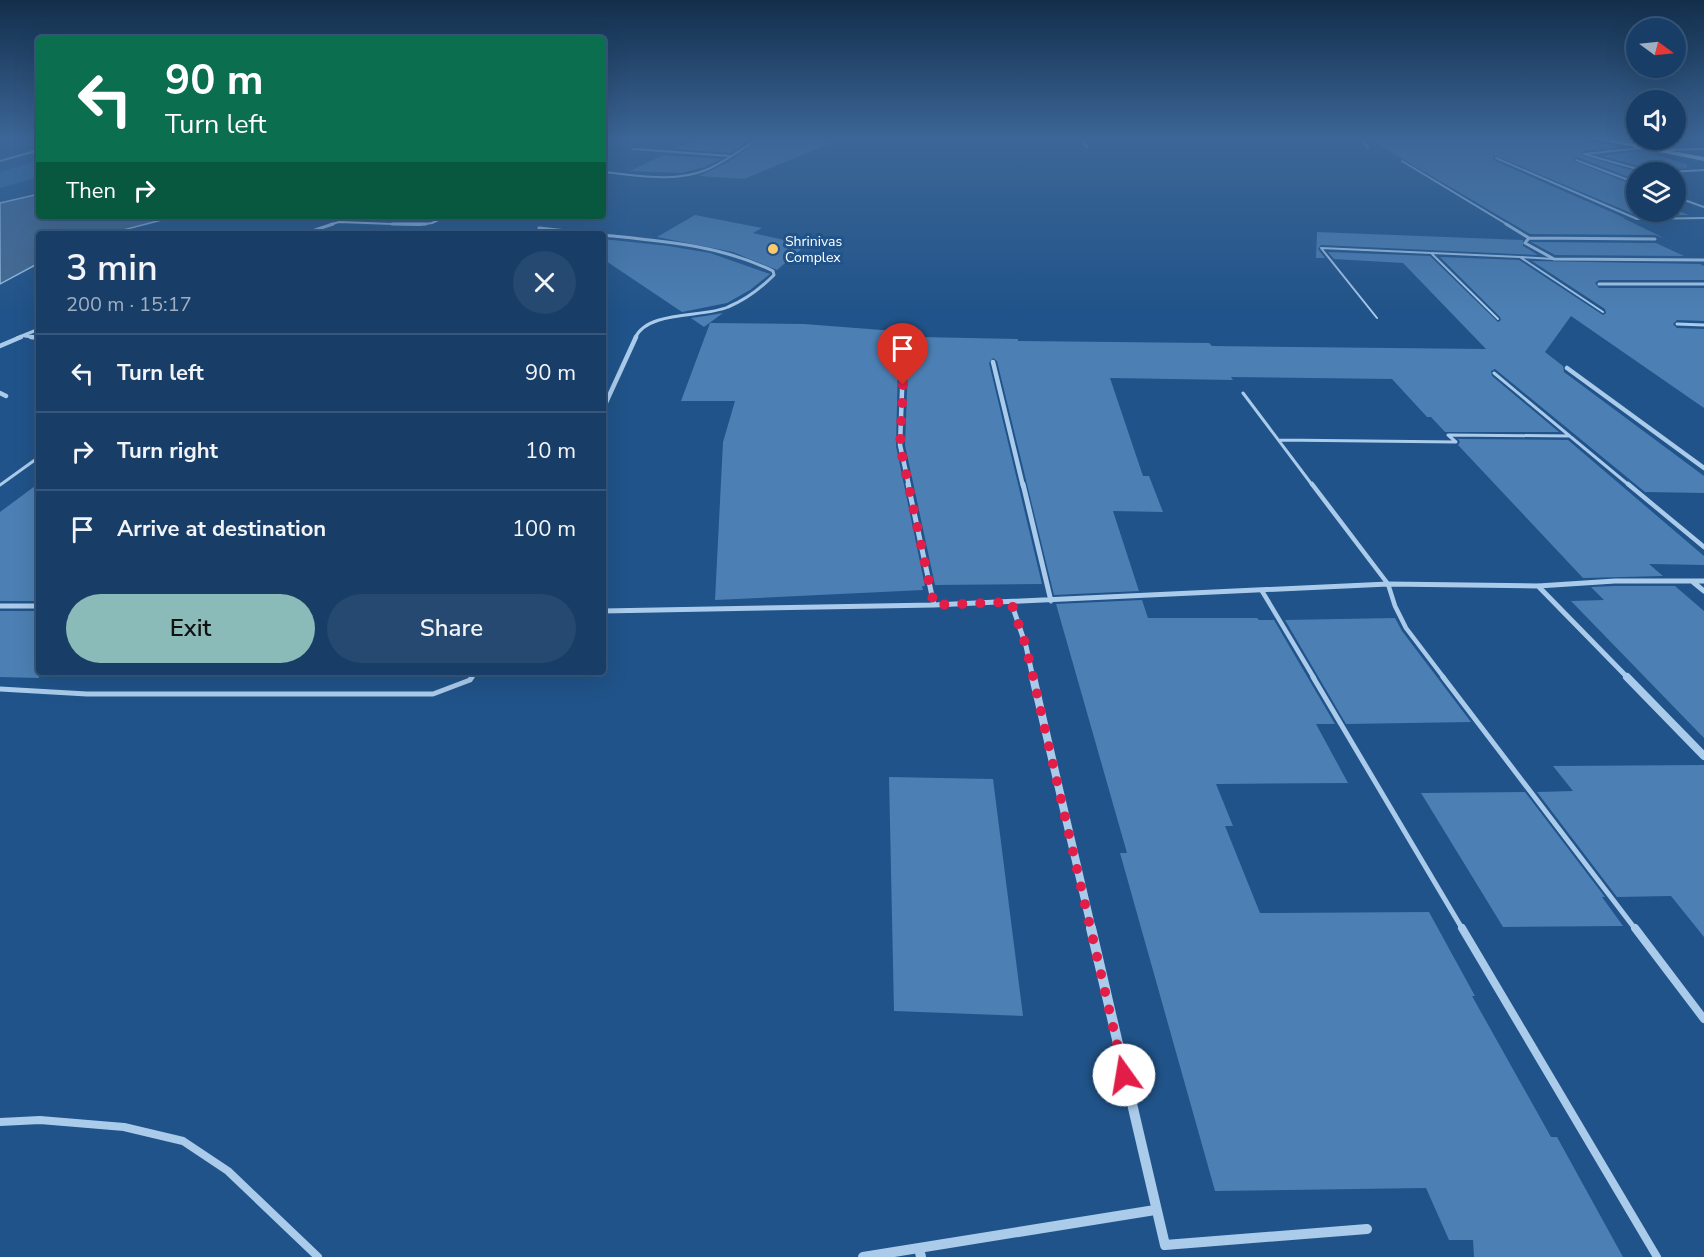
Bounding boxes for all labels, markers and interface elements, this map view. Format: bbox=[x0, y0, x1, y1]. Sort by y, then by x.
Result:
north arrow bbox=[1626, 18, 1686, 78]
map controls bbox=[1626, 18, 1686, 222]
text: 90 m bbox=[165, 52, 264, 109]
icon: left bbox=[66, 60, 144, 138]
button: sound bbox=[1626, 90, 1686, 150]
text: Turn left bbox=[165, 106, 266, 143]
button: layers bbox=[1626, 162, 1686, 222]
icon: right bbox=[128, 174, 161, 207]
text: Then bbox=[66, 176, 116, 206]
place label: Shrinivas Complex bbox=[785, 232, 843, 267]
marker: Shrinivas Complex bbox=[766, 242, 780, 256]
text: 3 min bbox=[66, 244, 158, 293]
button: close bbox=[513, 251, 576, 314]
text: 200 m · 15:17 bbox=[66, 291, 192, 318]
pin bbox=[877, 323, 928, 385]
icon: arrive bbox=[886, 332, 919, 365]
icon: left bbox=[66, 357, 99, 390]
text: Turn left bbox=[117, 358, 204, 388]
text: 90 m bbox=[525, 358, 576, 388]
icon: right bbox=[66, 435, 99, 468]
text: Turn right bbox=[117, 436, 218, 466]
text: 10 m bbox=[525, 436, 576, 466]
icon: arrive bbox=[66, 513, 99, 546]
text: Arrive at destination bbox=[117, 514, 326, 544]
text: 100 m bbox=[512, 514, 576, 544]
button: Exit bbox=[66, 594, 315, 663]
button: Share bbox=[327, 594, 576, 663]
position arrow bbox=[1092, 1043, 1156, 1107]

